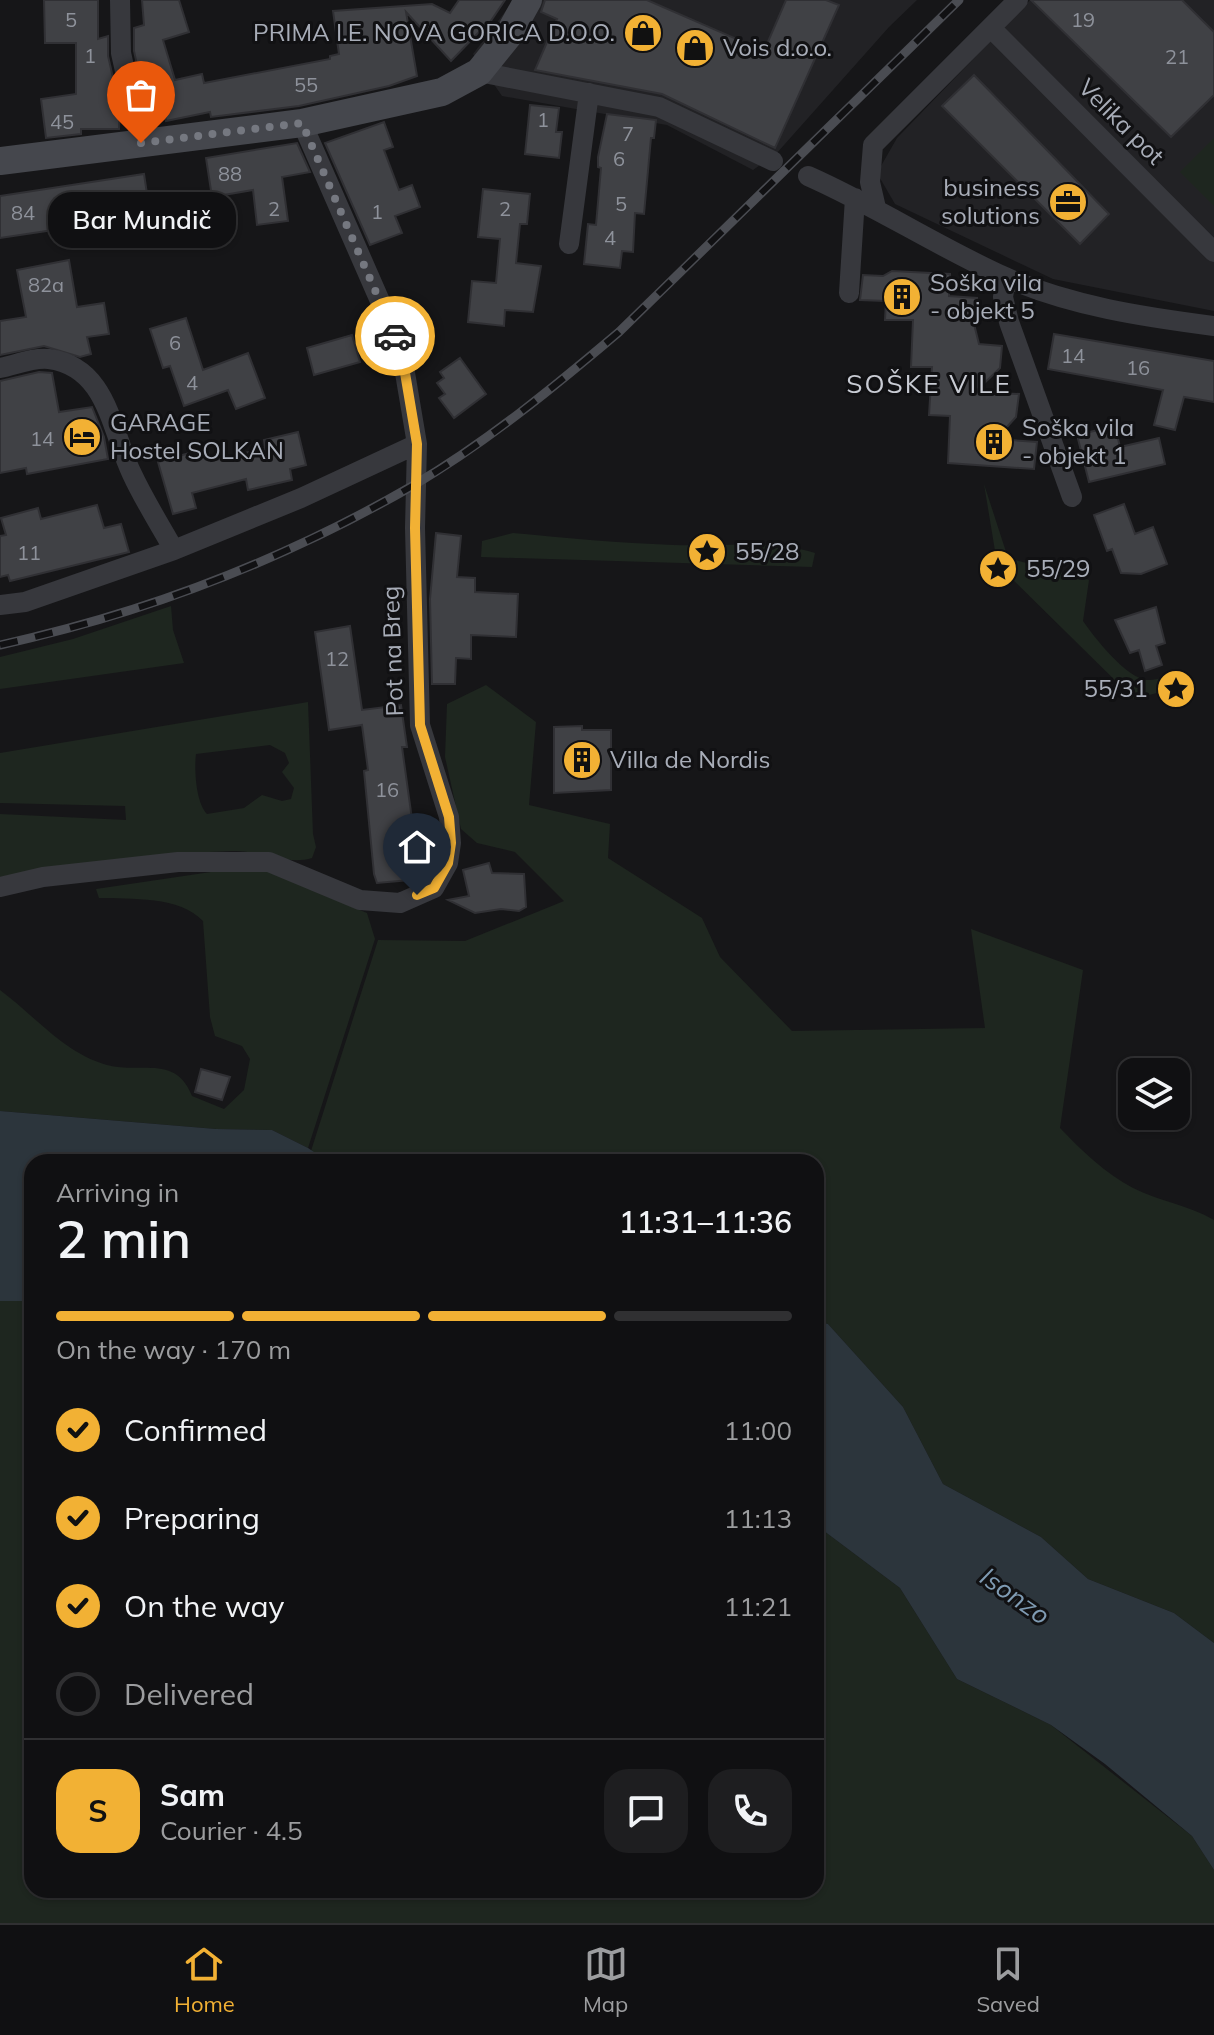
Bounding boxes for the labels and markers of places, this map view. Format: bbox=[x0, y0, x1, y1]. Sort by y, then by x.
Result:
shop icon: PRIMA I.E. NOVA GORICA D.O.O. bbox=[622, 12, 664, 54]
place label: PRIMA I.E. NOVA GORICA D.O.O. bbox=[253, 17, 615, 47]
shop icon: Vois d.o.o. bbox=[674, 27, 716, 69]
place label: Vois d.o.o. bbox=[723, 32, 832, 62]
pin bbox=[107, 61, 175, 143]
place label: business solutions bbox=[941, 172, 1040, 230]
office icon: business solutions bbox=[1047, 181, 1089, 223]
callout: Bar Mundič bbox=[47, 191, 235, 247]
place label: Soška vila - objekt 5 bbox=[930, 267, 1042, 325]
building icon: Soška vila - objekt 5 bbox=[881, 276, 923, 318]
place label: GARAGE Hostel SOLKAN bbox=[110, 407, 284, 465]
place label: Soška vila - objekt 1 bbox=[1022, 412, 1134, 470]
hotel icon: GARAGE Hostel SOLKAN bbox=[61, 416, 103, 458]
building icon: Soška vila - objekt 1 bbox=[973, 421, 1015, 463]
place icon: 55/28 bbox=[686, 531, 728, 573]
place label: 55/28 bbox=[735, 536, 799, 566]
place icon: 55/29 bbox=[977, 548, 1019, 590]
place label: 55/29 bbox=[1026, 553, 1090, 583]
place icon: 55/31 bbox=[1155, 668, 1197, 710]
place label: 55/31 bbox=[1084, 673, 1148, 703]
building icon: Villa de Nordis bbox=[561, 739, 603, 781]
place label: Villa de Nordis bbox=[610, 744, 770, 774]
pin bbox=[383, 813, 451, 895]

